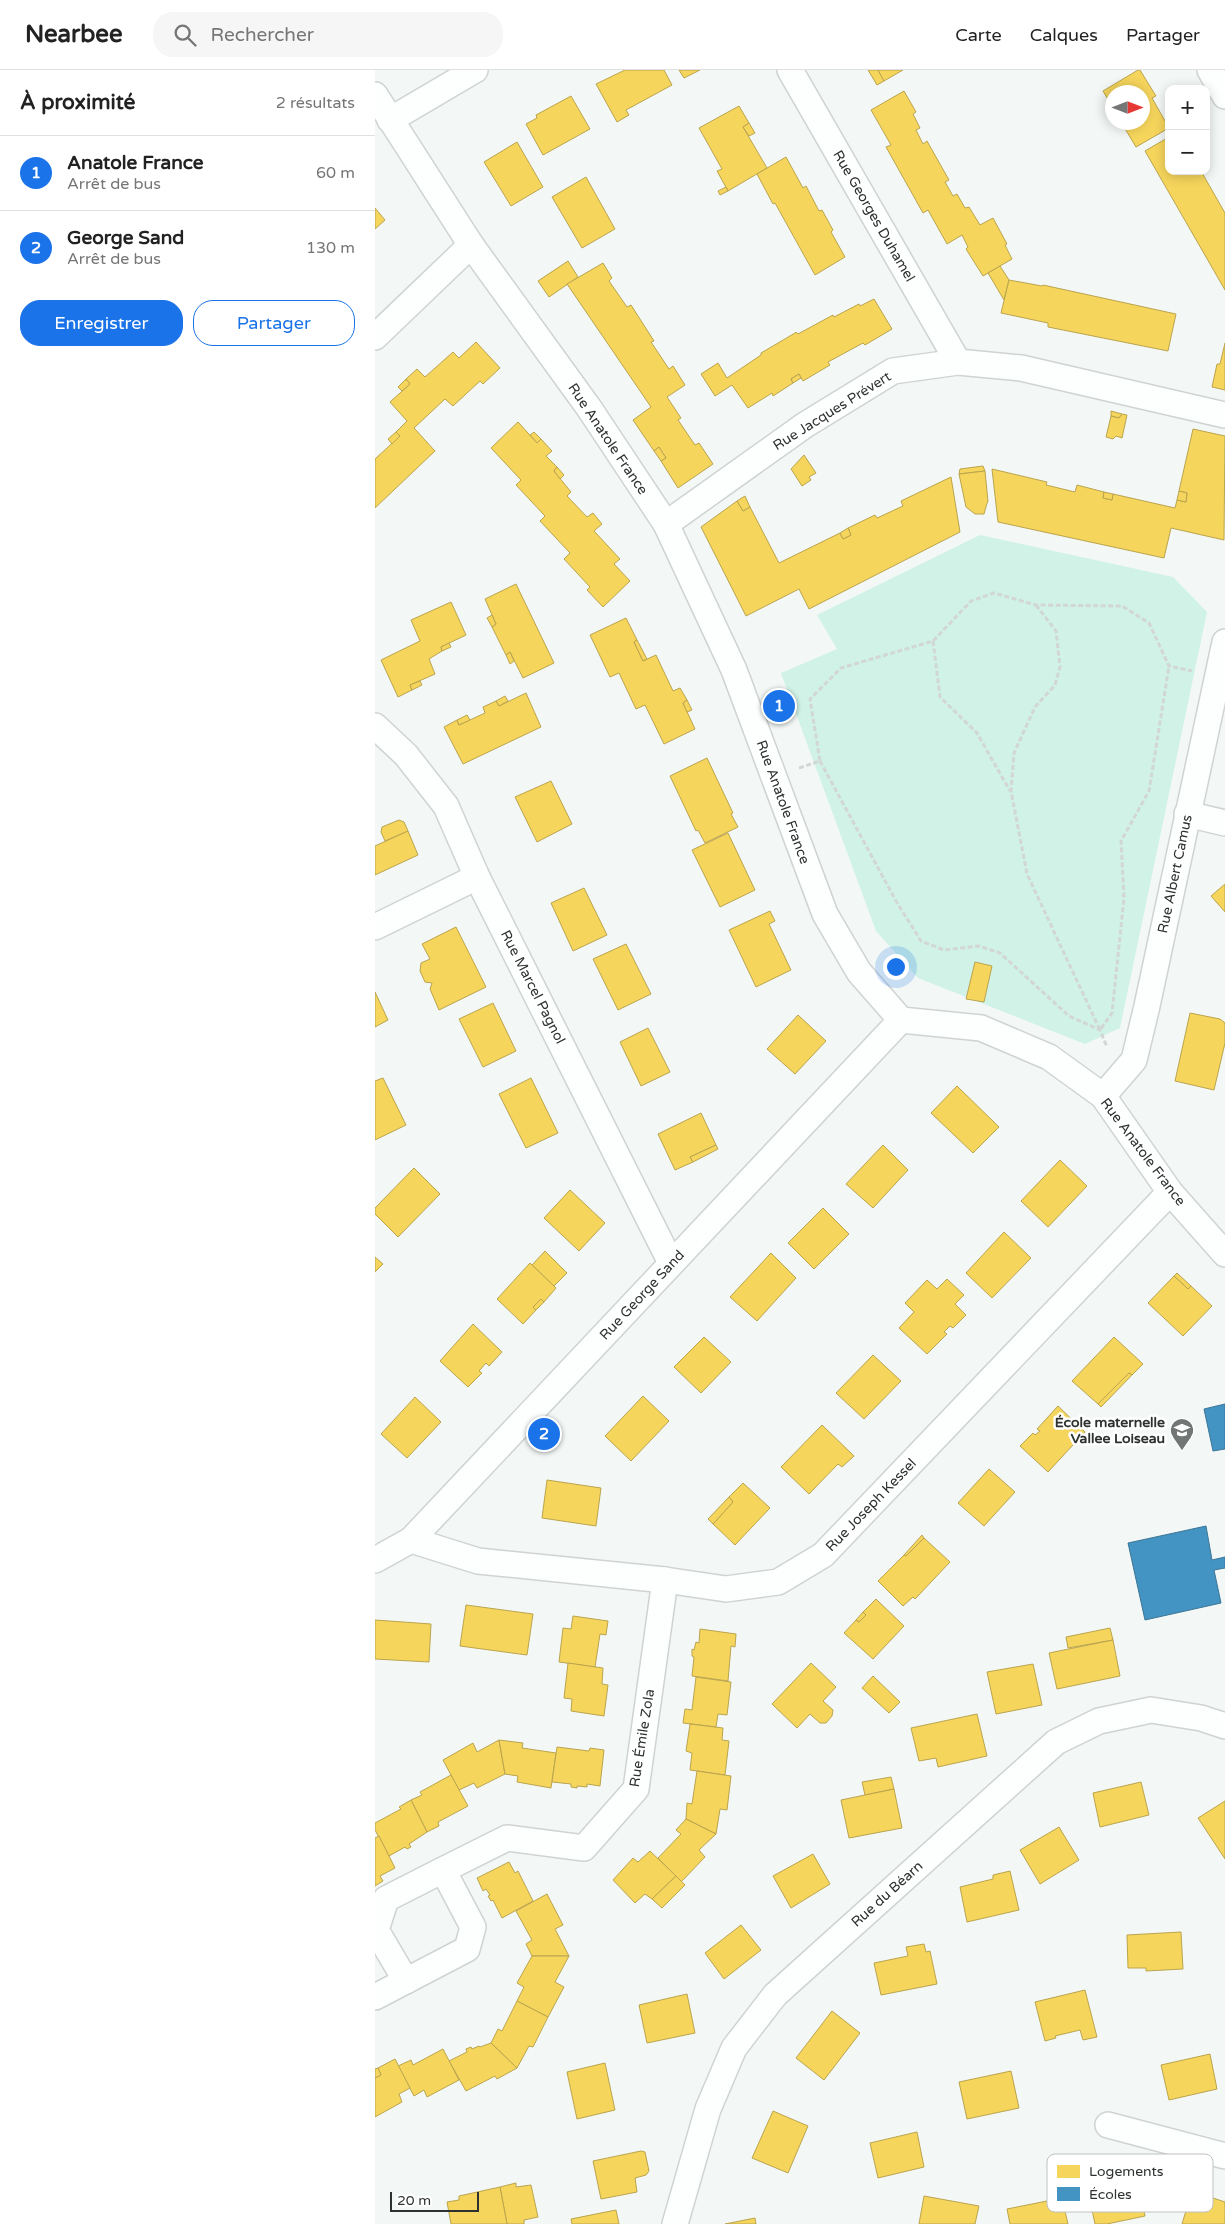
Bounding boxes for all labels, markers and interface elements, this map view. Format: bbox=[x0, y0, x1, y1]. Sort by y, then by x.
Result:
search box bbox=[153, 12, 503, 57]
text: Nearbee bbox=[25, 20, 123, 49]
icon: search bbox=[171, 21, 199, 49]
text: Rechercher bbox=[211, 24, 314, 46]
text: Carte bbox=[955, 24, 1002, 46]
text: Calques bbox=[1030, 24, 1098, 46]
text: Partager bbox=[1126, 24, 1200, 46]
north arrow bbox=[1105, 85, 1150, 130]
map controls bbox=[1165, 85, 1210, 175]
button: + bbox=[1165, 85, 1210, 130]
text: À proximité bbox=[20, 90, 135, 115]
text: 2 résultats bbox=[276, 93, 355, 113]
button: − bbox=[1165, 130, 1210, 175]
street label: Rue Georges Duhamel bbox=[829, 147, 919, 285]
text: Anatole France bbox=[67, 152, 204, 174]
text: 1 bbox=[31, 163, 41, 183]
text: 60 m bbox=[316, 163, 355, 183]
text: Arrêt de bus bbox=[67, 174, 161, 194]
text: George Sand bbox=[67, 227, 184, 249]
text: 2 bbox=[31, 238, 41, 258]
text: 130 m bbox=[306, 238, 355, 258]
text: Arrêt de bus bbox=[67, 249, 161, 269]
button: Enregistrer bbox=[20, 300, 183, 346]
button: Partager bbox=[193, 300, 355, 346]
street label: Rue Jacques Prévert bbox=[770, 367, 895, 454]
street label: Rue Anatole France bbox=[564, 380, 652, 498]
pin: 1 bbox=[763, 687, 795, 725]
street label: Rue Anatole France bbox=[753, 738, 813, 866]
street label: Rue Albert Camus bbox=[1154, 813, 1196, 935]
street label: Rue Marcel Pagnol bbox=[497, 927, 569, 1047]
your location bbox=[883, 954, 909, 980]
street label: Rue Anatole France bbox=[1097, 1095, 1189, 1209]
street label: Rue George Sand bbox=[596, 1247, 688, 1343]
place label: École maternelle Vallee Loiseau bbox=[1055, 1414, 1165, 1447]
pin: 2 bbox=[528, 1415, 560, 1453]
school or university icon: École maternelle Vallee Loiseau bbox=[1169, 1417, 1195, 1451]
street label: Rue Joseph Kessel bbox=[822, 1455, 920, 1555]
street label: Rue Émile Zola bbox=[626, 1688, 658, 1788]
street label: Rue du Béarn bbox=[848, 1857, 926, 1931]
legend bbox=[1047, 2154, 1213, 2212]
text: Logements bbox=[1089, 2163, 1164, 2180]
text: Écoles bbox=[1089, 2186, 1132, 2203]
scale bar bbox=[390, 2189, 479, 2212]
text: 20 m bbox=[397, 2192, 431, 2209]

